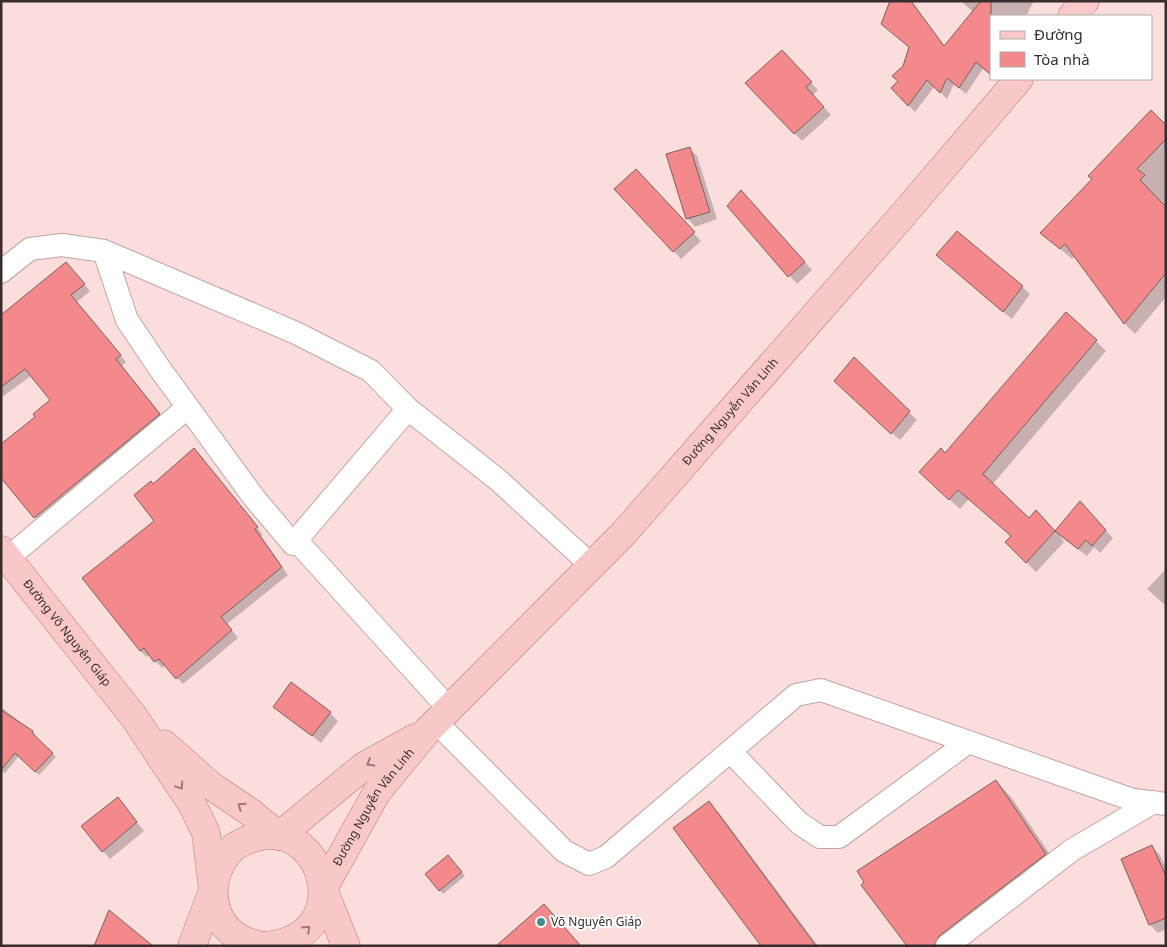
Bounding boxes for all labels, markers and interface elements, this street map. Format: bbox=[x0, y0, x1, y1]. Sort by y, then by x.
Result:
legend bbox=[990, 15, 1152, 80]
text: Đường bbox=[1034, 24, 1083, 44]
text: Tòa nhà bbox=[1034, 49, 1090, 69]
street label: Đường Nguyễn Văn Linh bbox=[678, 354, 782, 469]
street label: Đường Võ Nguyên Giáp bbox=[19, 575, 115, 690]
street label: Đường Nguyễn Văn Linh bbox=[329, 744, 418, 869]
one-way arrow bbox=[367, 756, 376, 766]
one-way arrow bbox=[174, 781, 183, 790]
one-way arrow bbox=[237, 803, 247, 812]
place label: Võ Nguyên Giáp bbox=[551, 913, 642, 930]
marker: Võ Nguyên Giáp bbox=[535, 916, 547, 928]
one-way arrow bbox=[301, 926, 310, 935]

